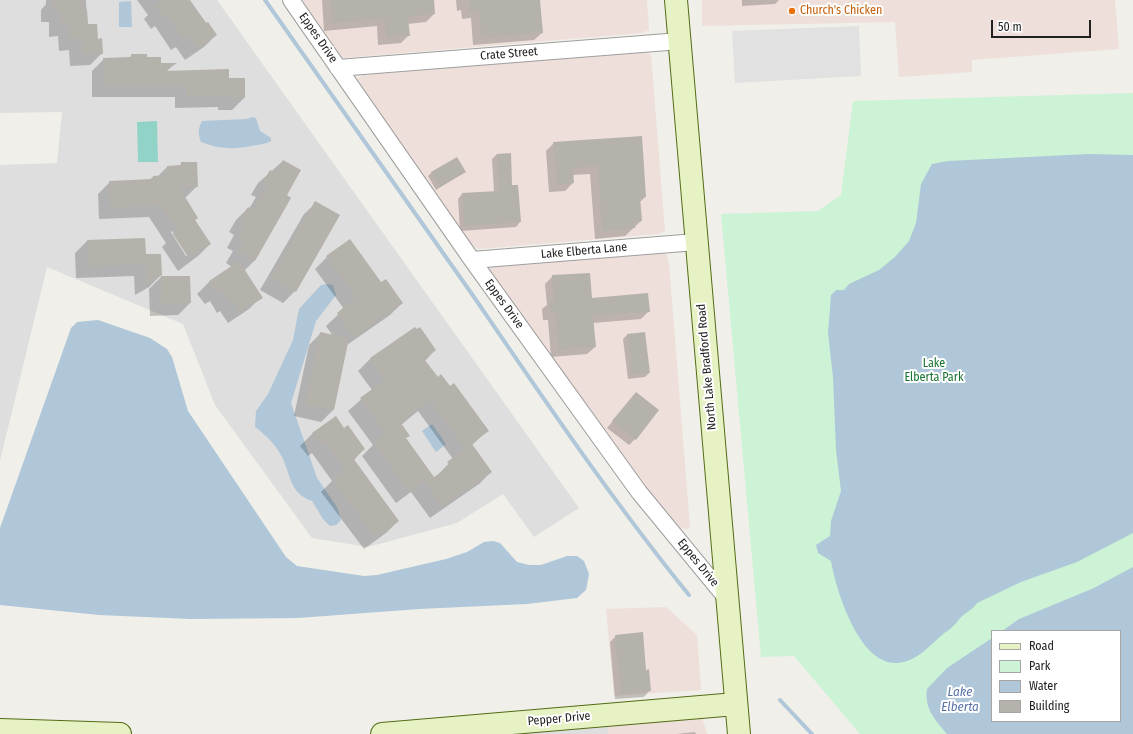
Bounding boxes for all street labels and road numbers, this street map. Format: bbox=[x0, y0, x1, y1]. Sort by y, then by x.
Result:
street label: Eppes Drive bbox=[296, 10, 340, 66]
street label: Crate Street bbox=[480, 44, 538, 64]
street label: Lake Elberta Lane bbox=[540, 240, 628, 262]
street label: Eppes Drive bbox=[481, 276, 527, 332]
street label: North Lake Bradford Road bbox=[694, 303, 720, 431]
street label: Eppes Drive bbox=[674, 536, 722, 590]
street label: Pepper Drive bbox=[527, 709, 591, 729]

